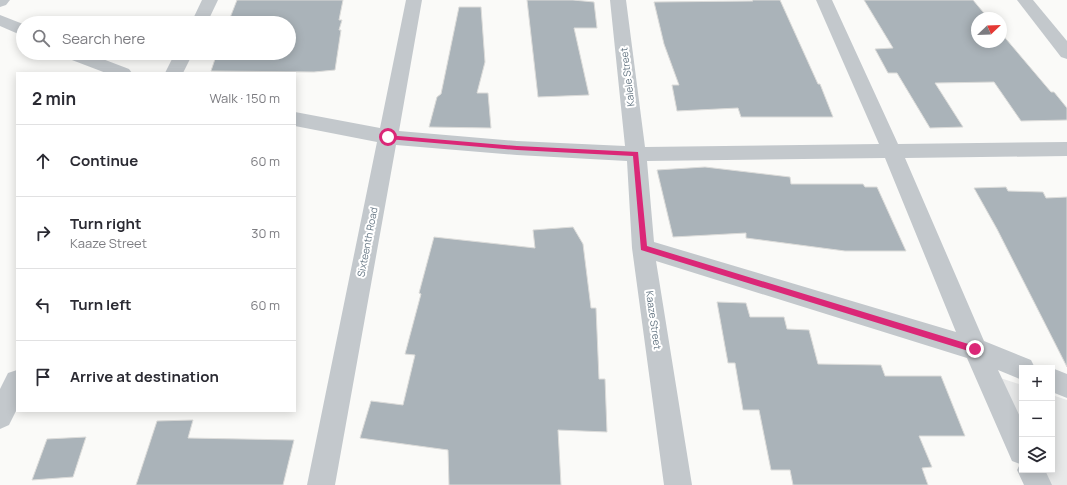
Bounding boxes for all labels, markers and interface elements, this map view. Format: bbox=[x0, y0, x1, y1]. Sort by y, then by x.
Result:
north arrow bbox=[971, 12, 1007, 48]
search box bbox=[16, 16, 296, 60]
icon: search bbox=[30, 27, 52, 49]
text: Search here bbox=[62, 28, 145, 49]
street label: Kalele Street bbox=[616, 47, 638, 107]
text: 2 min bbox=[32, 87, 76, 110]
text: Walk · 150 m bbox=[209, 89, 280, 107]
route start bbox=[379, 128, 397, 146]
icon: ahead bbox=[32, 150, 54, 172]
text: Continue bbox=[70, 150, 138, 171]
text: 60 m bbox=[250, 152, 280, 170]
street label: Sixteenth Road bbox=[353, 206, 381, 278]
text: Turn right bbox=[70, 213, 141, 234]
icon: right bbox=[32, 222, 54, 244]
text: 30 m bbox=[251, 224, 280, 242]
text: Kaaze Street bbox=[70, 234, 147, 252]
street label: Kaaze Street bbox=[643, 290, 665, 350]
icon: left bbox=[32, 294, 54, 316]
text: Turn left bbox=[70, 294, 132, 315]
text: 60 m bbox=[250, 296, 280, 314]
route end bbox=[966, 340, 984, 358]
map controls bbox=[1019, 365, 1055, 473]
button: + bbox=[1019, 365, 1055, 401]
icon: arrive bbox=[32, 366, 54, 388]
text: Arrive at destination bbox=[70, 366, 219, 387]
button: − bbox=[1019, 401, 1055, 437]
button: layers bbox=[1019, 437, 1055, 473]

